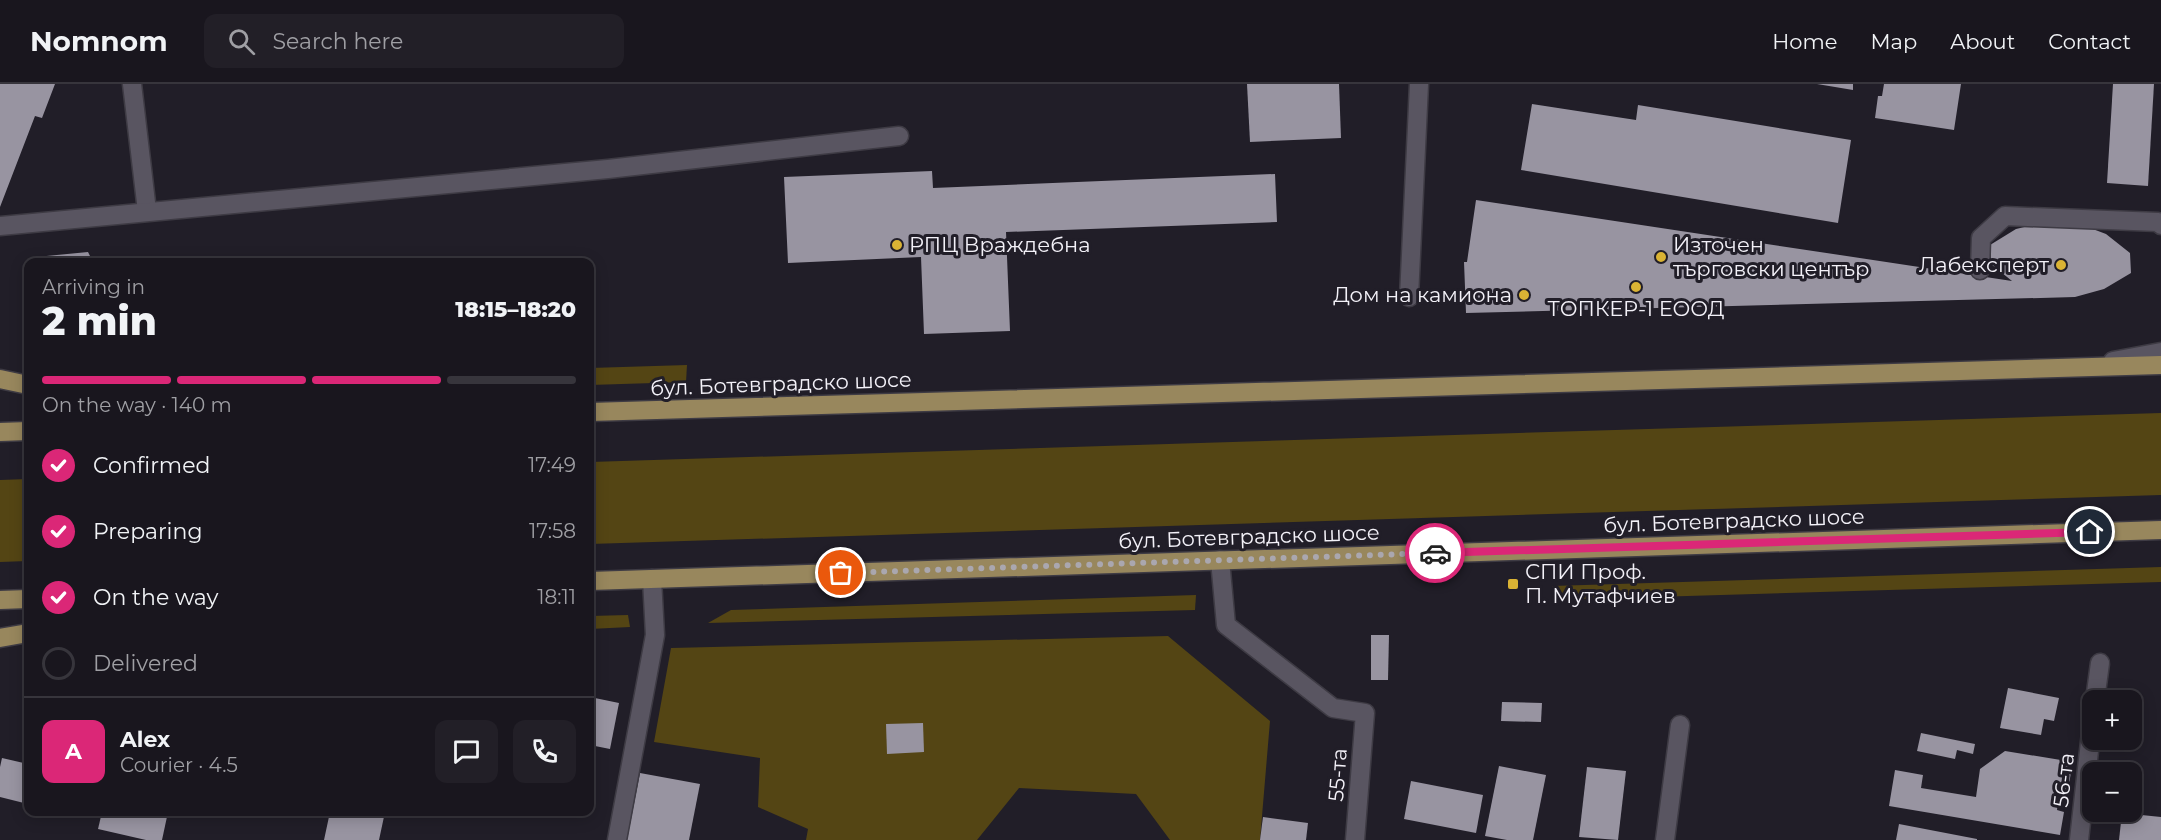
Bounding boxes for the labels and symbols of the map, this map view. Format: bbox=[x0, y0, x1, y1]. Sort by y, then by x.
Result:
place label: РПЦ Враждебна bbox=[909, 232, 1090, 257]
place label: Източен търговски център bbox=[1673, 232, 1869, 281]
marker: РПЦ Враждебна bbox=[890, 238, 904, 252]
marker: Източен търговски център bbox=[1654, 250, 1668, 264]
place label: Лабексперт bbox=[1919, 252, 2049, 277]
marker: Лабексперт bbox=[2054, 258, 2068, 272]
marker: ТОПКЕР-1 ЕООД bbox=[1629, 280, 1643, 294]
place label: Дом на камиона bbox=[1333, 282, 1512, 307]
marker: Дом на камиона bbox=[1517, 288, 1531, 302]
place label: ТОПКЕР-1 ЕООД bbox=[1548, 296, 1724, 321]
street label: бул. Ботевградско шосе bbox=[650, 366, 912, 401]
street label: бул. Ботевградско шосе bbox=[1603, 503, 1865, 538]
pin bbox=[2064, 506, 2115, 557]
street label: бул. Ботевградско шосе bbox=[1118, 519, 1380, 554]
courier bbox=[1405, 523, 1465, 583]
pin bbox=[815, 547, 866, 598]
place label: СПИ Проф. П. Мутафчиев bbox=[1525, 559, 1676, 608]
marker: СПИ Проф. П. Мутафчиев bbox=[1506, 577, 1520, 591]
street label: 55-та bbox=[1323, 747, 1352, 802]
street label: 56-та bbox=[2048, 751, 2079, 809]

